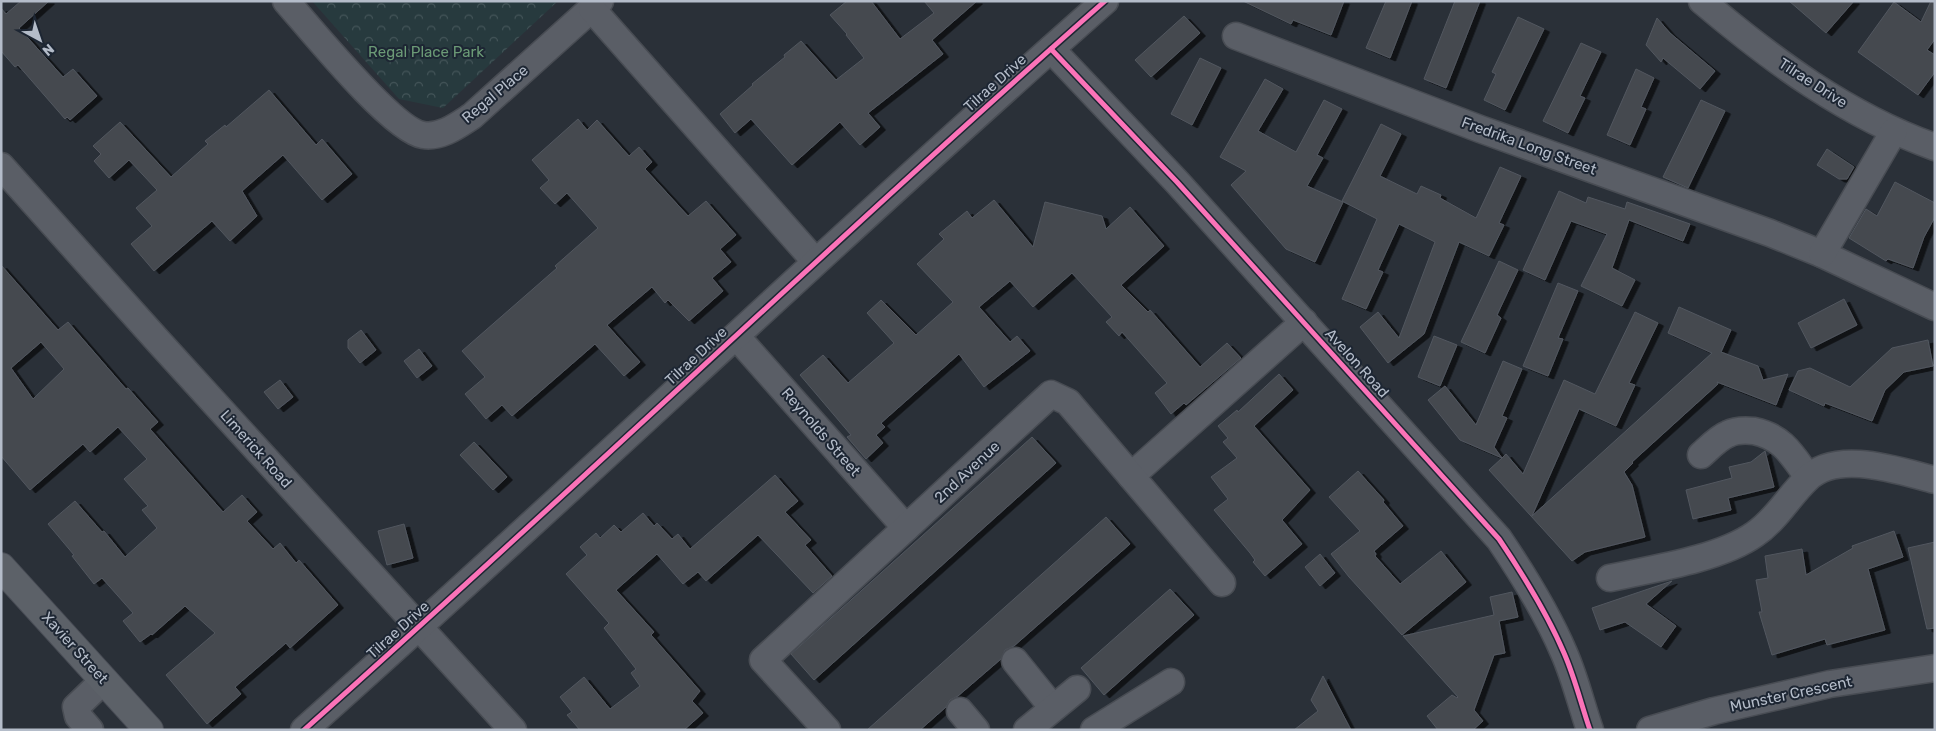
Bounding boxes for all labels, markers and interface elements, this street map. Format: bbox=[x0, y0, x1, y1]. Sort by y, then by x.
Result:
north arrow bbox=[15, 15, 65, 65]
text: N bbox=[39, 40, 57, 59]
park label: Regal Place Park bbox=[368, 43, 484, 61]
street label: Tilrae Drive bbox=[960, 50, 1030, 116]
street label: Tilrae Drive bbox=[1775, 54, 1851, 112]
street label: Regal Place bbox=[458, 61, 532, 127]
street label: Fredrika Long Street bbox=[1459, 113, 1599, 179]
street label: Tilrae Drive bbox=[661, 323, 731, 389]
street label: Avelon Road bbox=[1321, 325, 1393, 401]
street label: Reynolds Street bbox=[778, 384, 864, 480]
street label: Limerick Road bbox=[216, 406, 296, 492]
street label: 2nd Avenue bbox=[931, 437, 1003, 507]
street label: Tilrae Drive bbox=[363, 597, 433, 663]
street label: Xavier Street bbox=[38, 608, 112, 688]
street label: Munster Crescent bbox=[1728, 672, 1854, 716]

